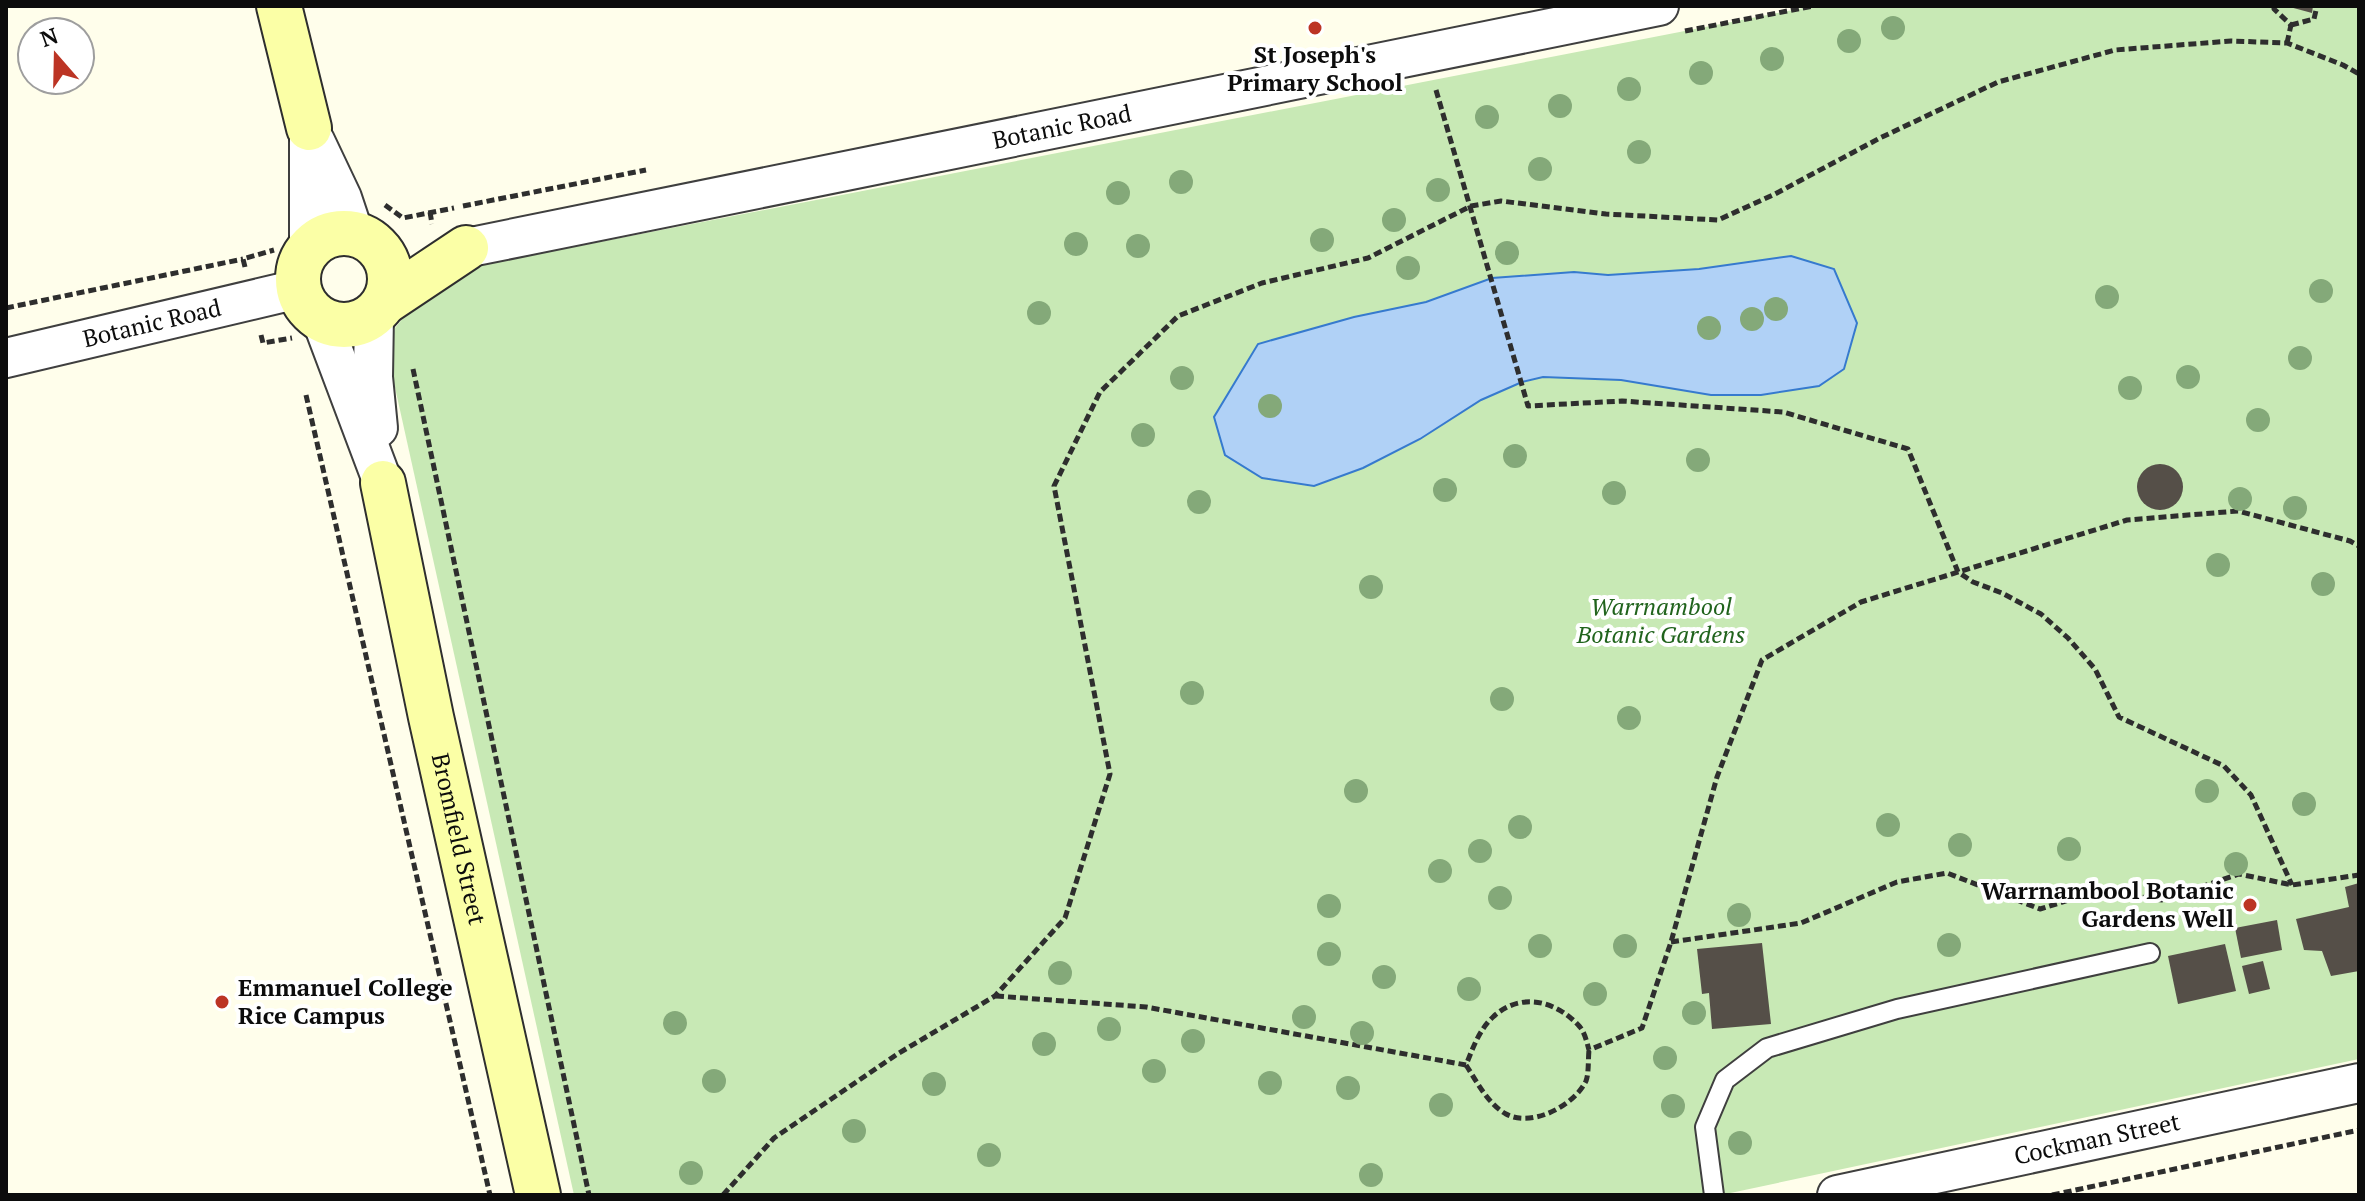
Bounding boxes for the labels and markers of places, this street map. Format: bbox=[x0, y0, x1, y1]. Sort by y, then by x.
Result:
marker: St Joseph's Primary School bbox=[1306, 19, 1324, 37]
place label: St Joseph's Primary School bbox=[1227, 38, 1403, 98]
place label: Warrnambool Botanic Gardens Well bbox=[1981, 874, 2234, 934]
marker: Warrnambool Botanic Gardens Well bbox=[2241, 896, 2259, 914]
place label: Emmanuel College Rice Campus bbox=[238, 971, 453, 1031]
marker: Emmanuel College Rice Campus bbox=[213, 993, 231, 1011]

